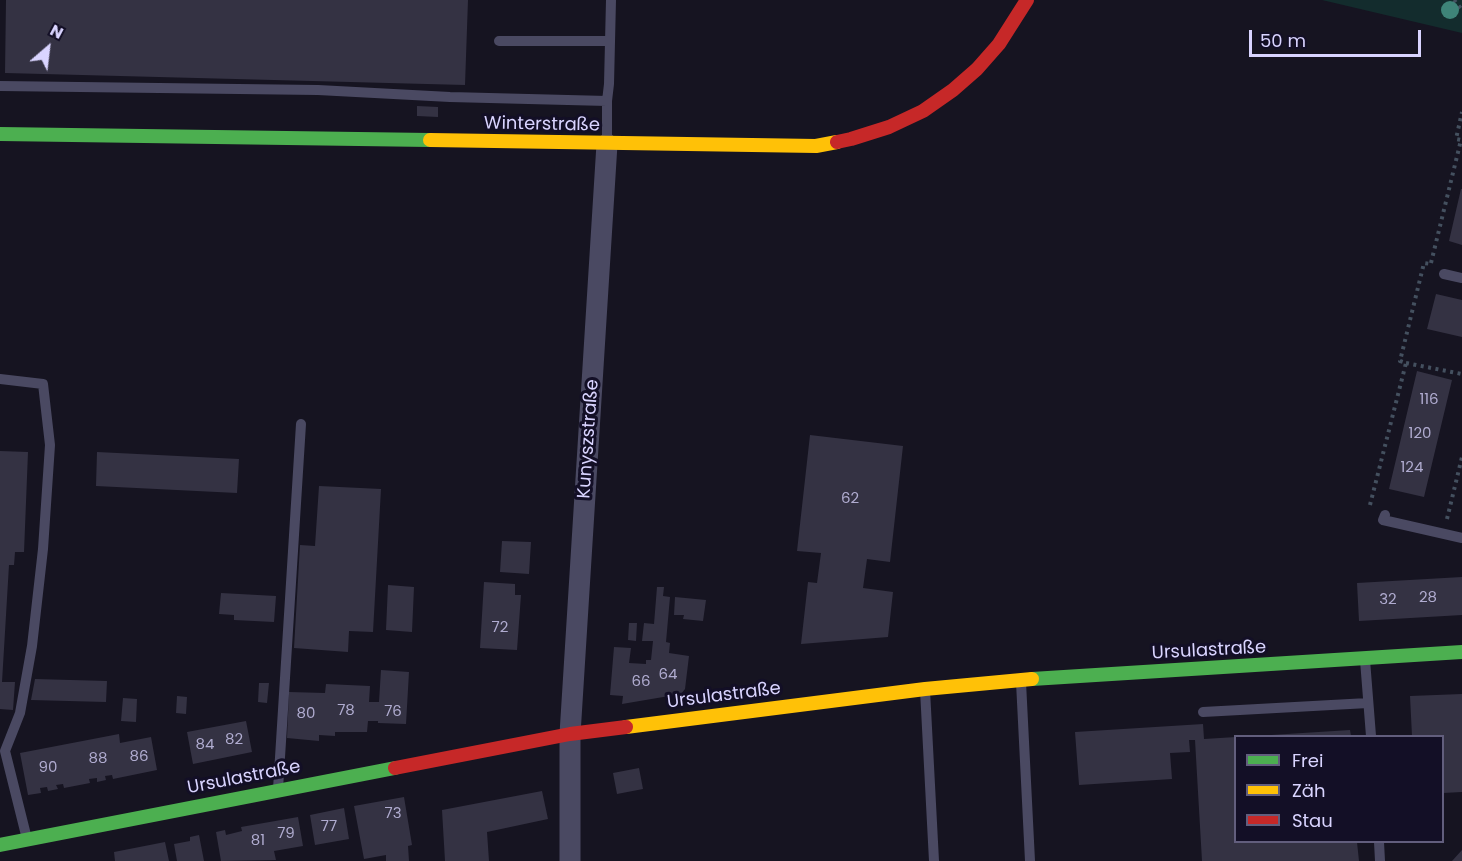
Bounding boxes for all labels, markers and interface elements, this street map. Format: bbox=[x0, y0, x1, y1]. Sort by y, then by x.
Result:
north arrow bbox=[18, 18, 78, 78]
scale bar bbox=[1252, 18, 1424, 56]
text: N bbox=[46, 19, 67, 45]
text: 50 m bbox=[1260, 28, 1306, 53]
street label: Winterstraße bbox=[484, 113, 600, 137]
street label: Kunyszstraße bbox=[574, 378, 604, 500]
house number: 116 bbox=[1419, 391, 1439, 409]
house number: 120 bbox=[1409, 425, 1431, 443]
house number: 124 bbox=[1401, 459, 1423, 477]
house number: 62 bbox=[841, 490, 859, 508]
house number: 28 bbox=[1419, 589, 1437, 607]
house number: 32 bbox=[1379, 591, 1397, 609]
house number: 72 bbox=[492, 619, 508, 637]
street label: Ursulastraße bbox=[1151, 637, 1267, 665]
house number: 64 bbox=[659, 666, 677, 684]
house number: 66 bbox=[631, 673, 651, 691]
street label: Ursulastraße bbox=[666, 678, 782, 714]
house number: 78 bbox=[337, 702, 355, 720]
house number: 76 bbox=[384, 703, 402, 721]
house number: 80 bbox=[297, 705, 315, 723]
house number: 82 bbox=[225, 731, 243, 749]
legend bbox=[1234, 735, 1444, 843]
house number: 84 bbox=[196, 736, 214, 754]
house number: 86 bbox=[130, 748, 148, 766]
text: Frei bbox=[1292, 748, 1323, 773]
house number: 88 bbox=[89, 750, 107, 768]
street label: Ursulastraße bbox=[186, 756, 302, 800]
house number: 90 bbox=[39, 759, 57, 777]
text: Zäh bbox=[1292, 778, 1325, 803]
house number: 73 bbox=[384, 805, 402, 823]
text: Stau bbox=[1292, 808, 1333, 833]
house number: 77 bbox=[321, 818, 337, 836]
house number: 79 bbox=[277, 825, 295, 843]
house number: 81 bbox=[251, 832, 265, 850]

